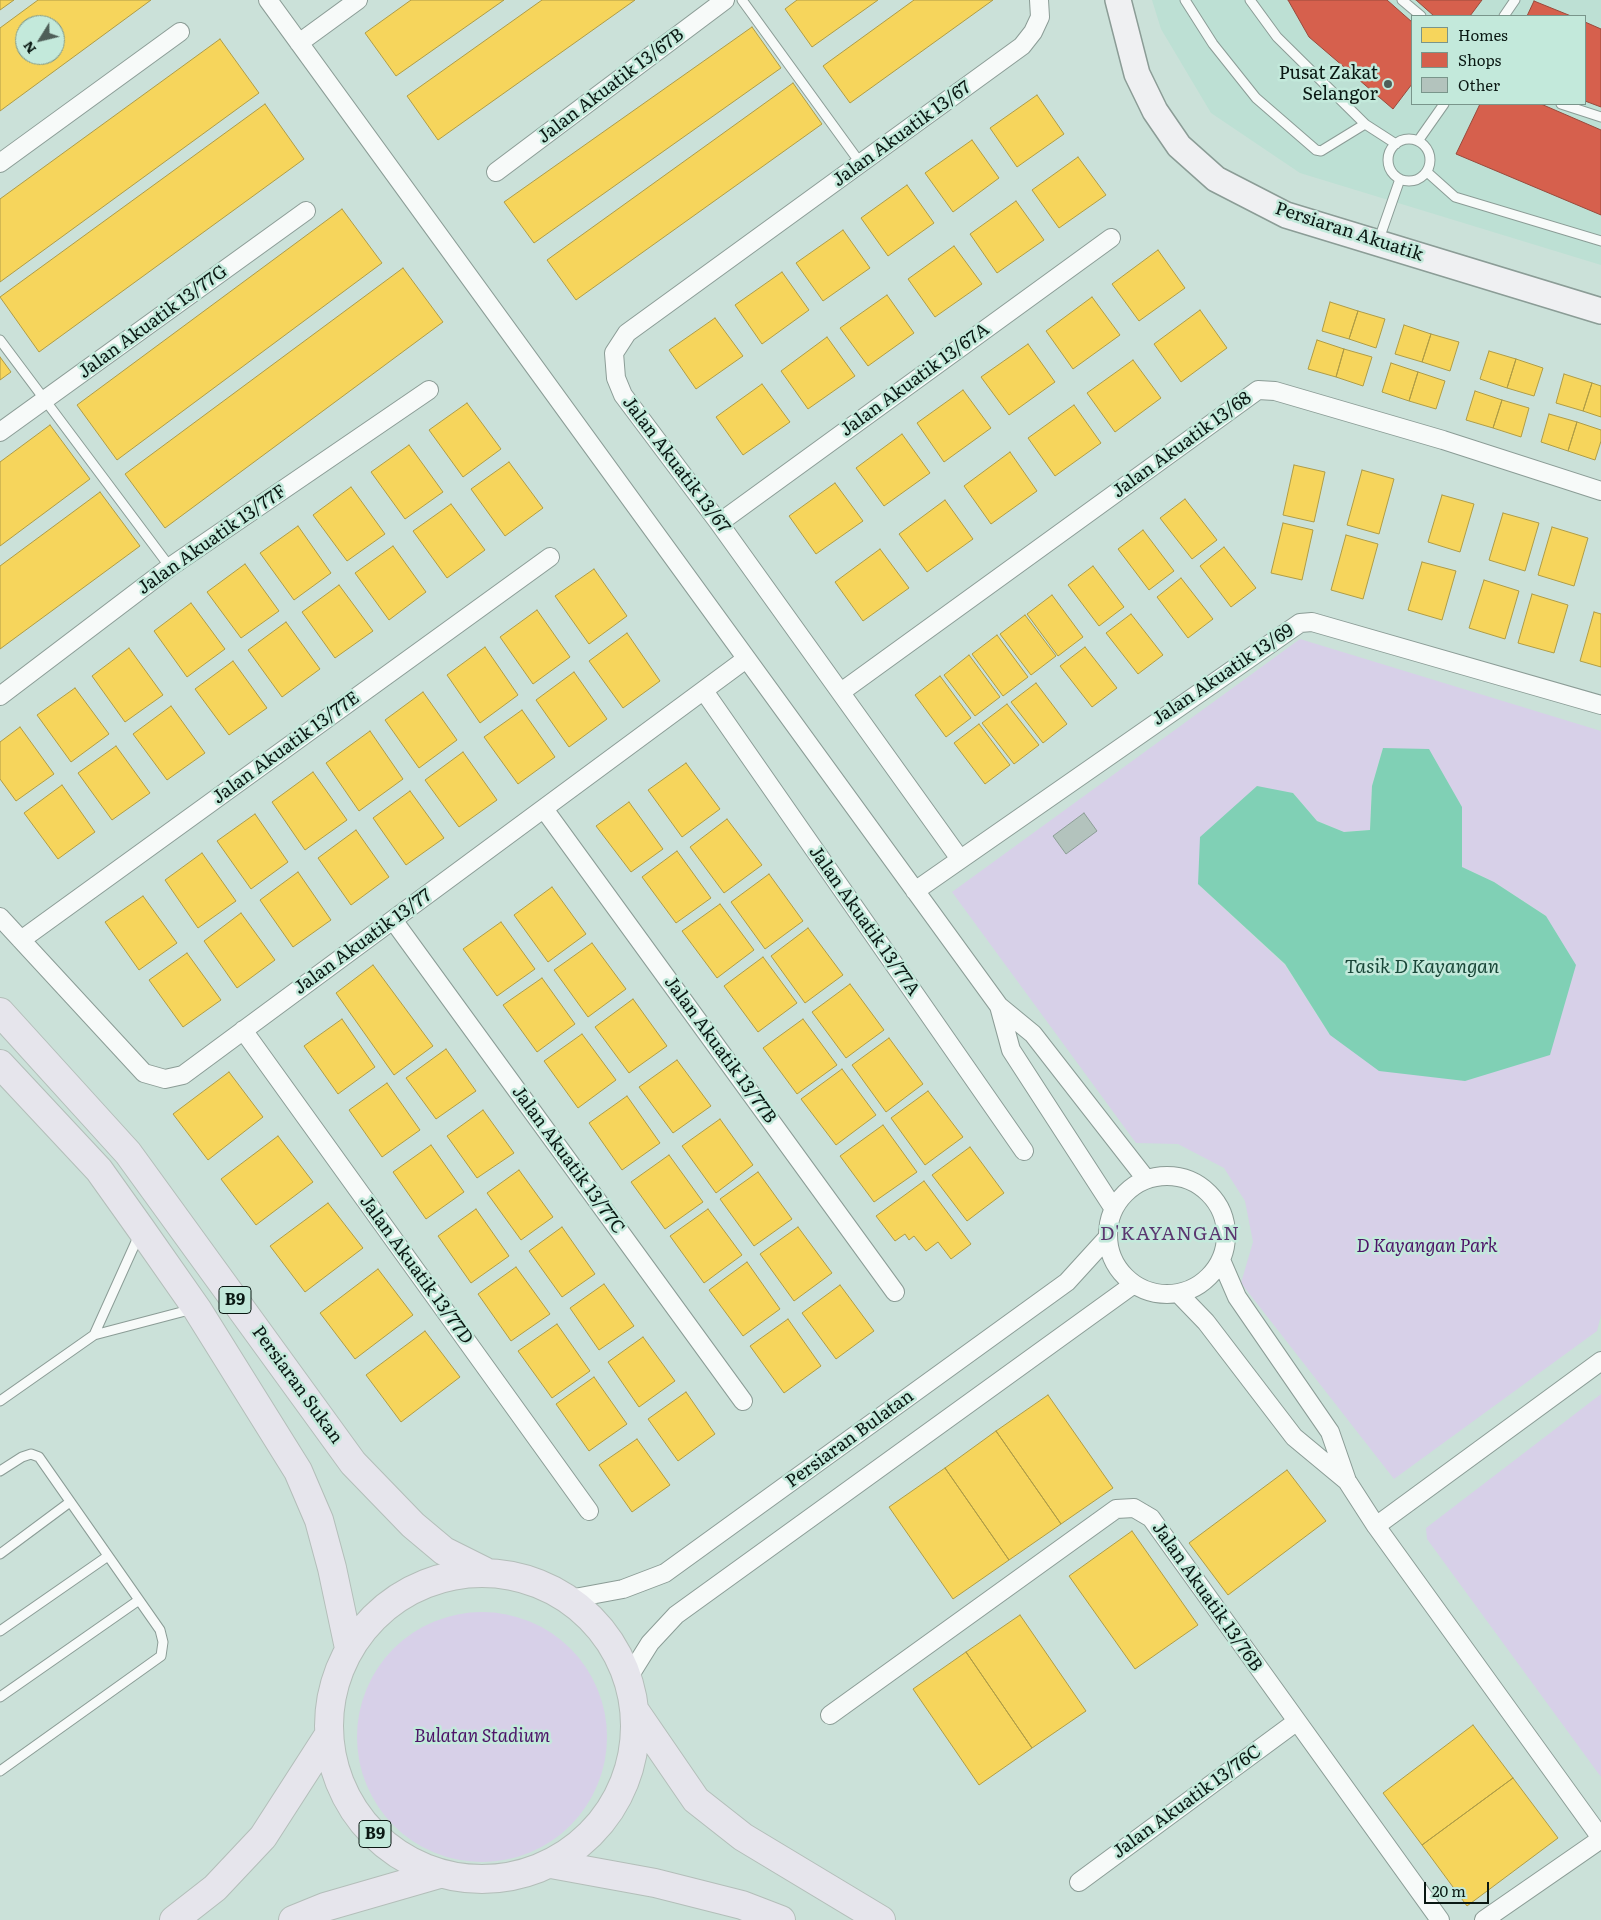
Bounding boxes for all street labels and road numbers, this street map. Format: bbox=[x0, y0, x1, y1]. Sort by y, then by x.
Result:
street label: Jalan Akuatik 13/67B bbox=[534, 24, 688, 148]
street label: Jalan Akuatik 13/67 bbox=[829, 77, 975, 191]
street label: Persiaran Akuatik bbox=[1272, 198, 1426, 266]
street label: Jalan Akuatik 13/77G bbox=[74, 261, 232, 383]
street label: Jalan Akuatik 13/67A bbox=[836, 319, 994, 441]
street label: Jalan Akuatik 13/68 bbox=[1108, 387, 1256, 503]
street label: Jalan Akuatik 13/67 bbox=[618, 392, 734, 538]
street label: Jalan Akuatik 13/77F bbox=[134, 481, 290, 599]
street label: Jalan Akuatik 13/69 bbox=[1148, 620, 1298, 730]
street label: Jalan Akuatik 13/77E bbox=[208, 687, 364, 809]
street label: Jalan Akuatik 13/77A bbox=[804, 842, 924, 1000]
street label: Jalan Akuatik 13/77 bbox=[290, 885, 436, 999]
street label: Jalan Akuatik 13/77B bbox=[659, 972, 781, 1128]
street label: Jalan Akuatik 13/77C bbox=[507, 1082, 629, 1238]
street label: Jalan Akuatik 13/77D bbox=[355, 1191, 477, 1349]
road number: B9 bbox=[219, 1286, 251, 1314]
street label: Persiaran Sukan bbox=[247, 1322, 347, 1448]
street label: Persiaran Bulatan bbox=[782, 1385, 918, 1493]
street label: Jalan Akuatik 13/76B bbox=[1147, 1518, 1267, 1676]
street label: Jalan Akuatik 13/76C bbox=[1109, 1741, 1265, 1863]
road number: B9 bbox=[359, 1820, 391, 1848]

